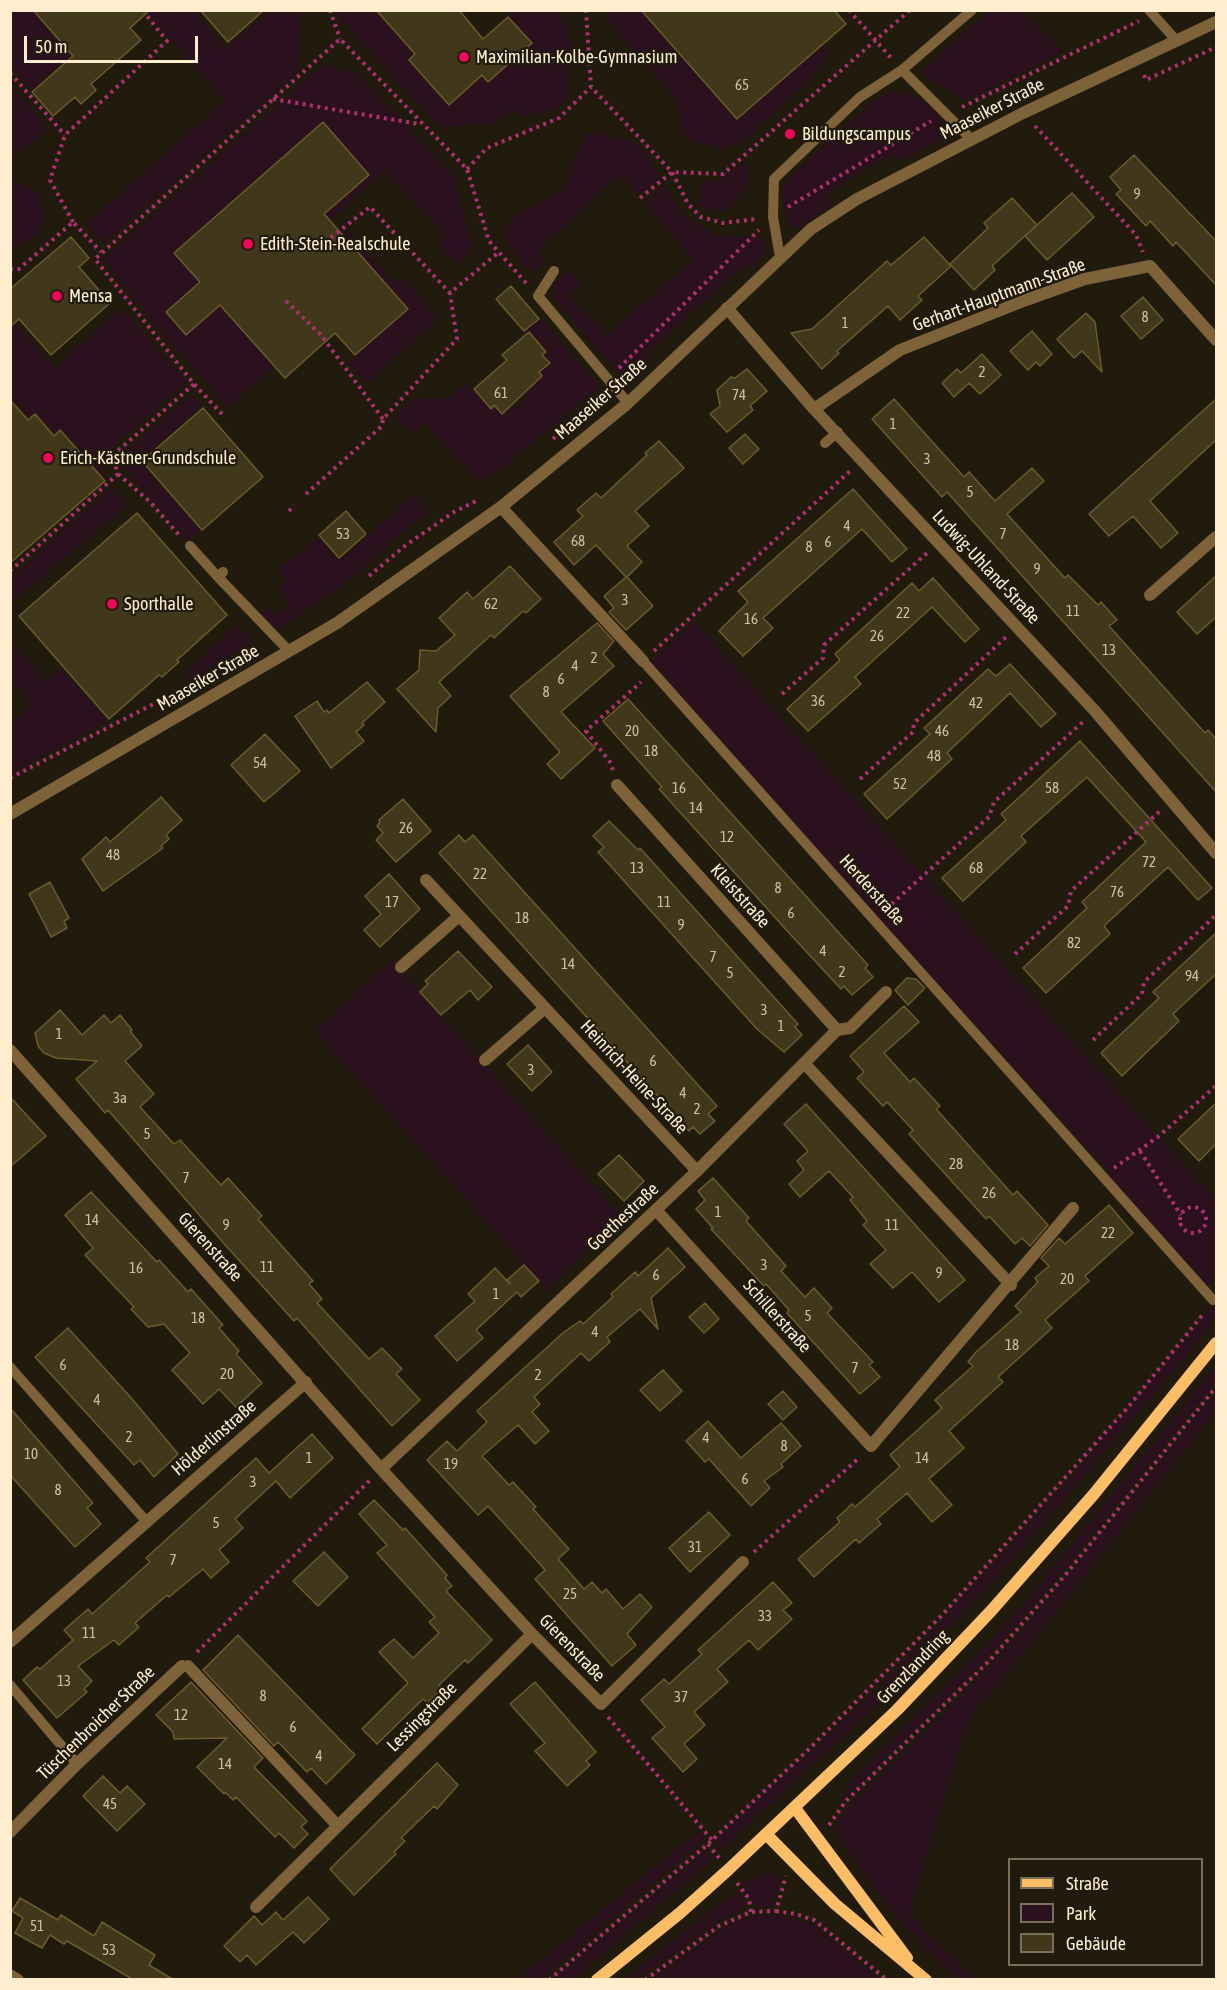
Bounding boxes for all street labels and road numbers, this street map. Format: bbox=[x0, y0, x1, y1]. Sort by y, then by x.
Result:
street label: Maaseiker Straße bbox=[936, 74, 1048, 144]
street label: Gerhart-Hauptmann-Straße bbox=[910, 254, 1088, 336]
street label: Maaseiker Straße bbox=[551, 354, 651, 444]
street label: Ludwig-Uhland-Straße bbox=[928, 505, 1044, 629]
street label: Maaseiker Straße bbox=[153, 640, 263, 716]
street label: Herderstraße bbox=[835, 850, 909, 930]
street label: Kleiststraße bbox=[706, 860, 774, 932]
street label: Heinrich-Heine-Straße bbox=[576, 1016, 692, 1138]
street label: Goethestraße bbox=[583, 1178, 663, 1256]
street label: Gierenstraße bbox=[173, 1208, 247, 1286]
street label: Schillerstraße bbox=[738, 1275, 816, 1357]
street label: Hölderlinstraße bbox=[167, 1396, 261, 1480]
street label: Gierenstraße bbox=[535, 1610, 609, 1686]
street label: Grenzlandring bbox=[872, 1625, 954, 1709]
street label: Tüschenbroicher Straße bbox=[33, 1661, 159, 1785]
street label: Lessingstraße bbox=[383, 1678, 461, 1756]

